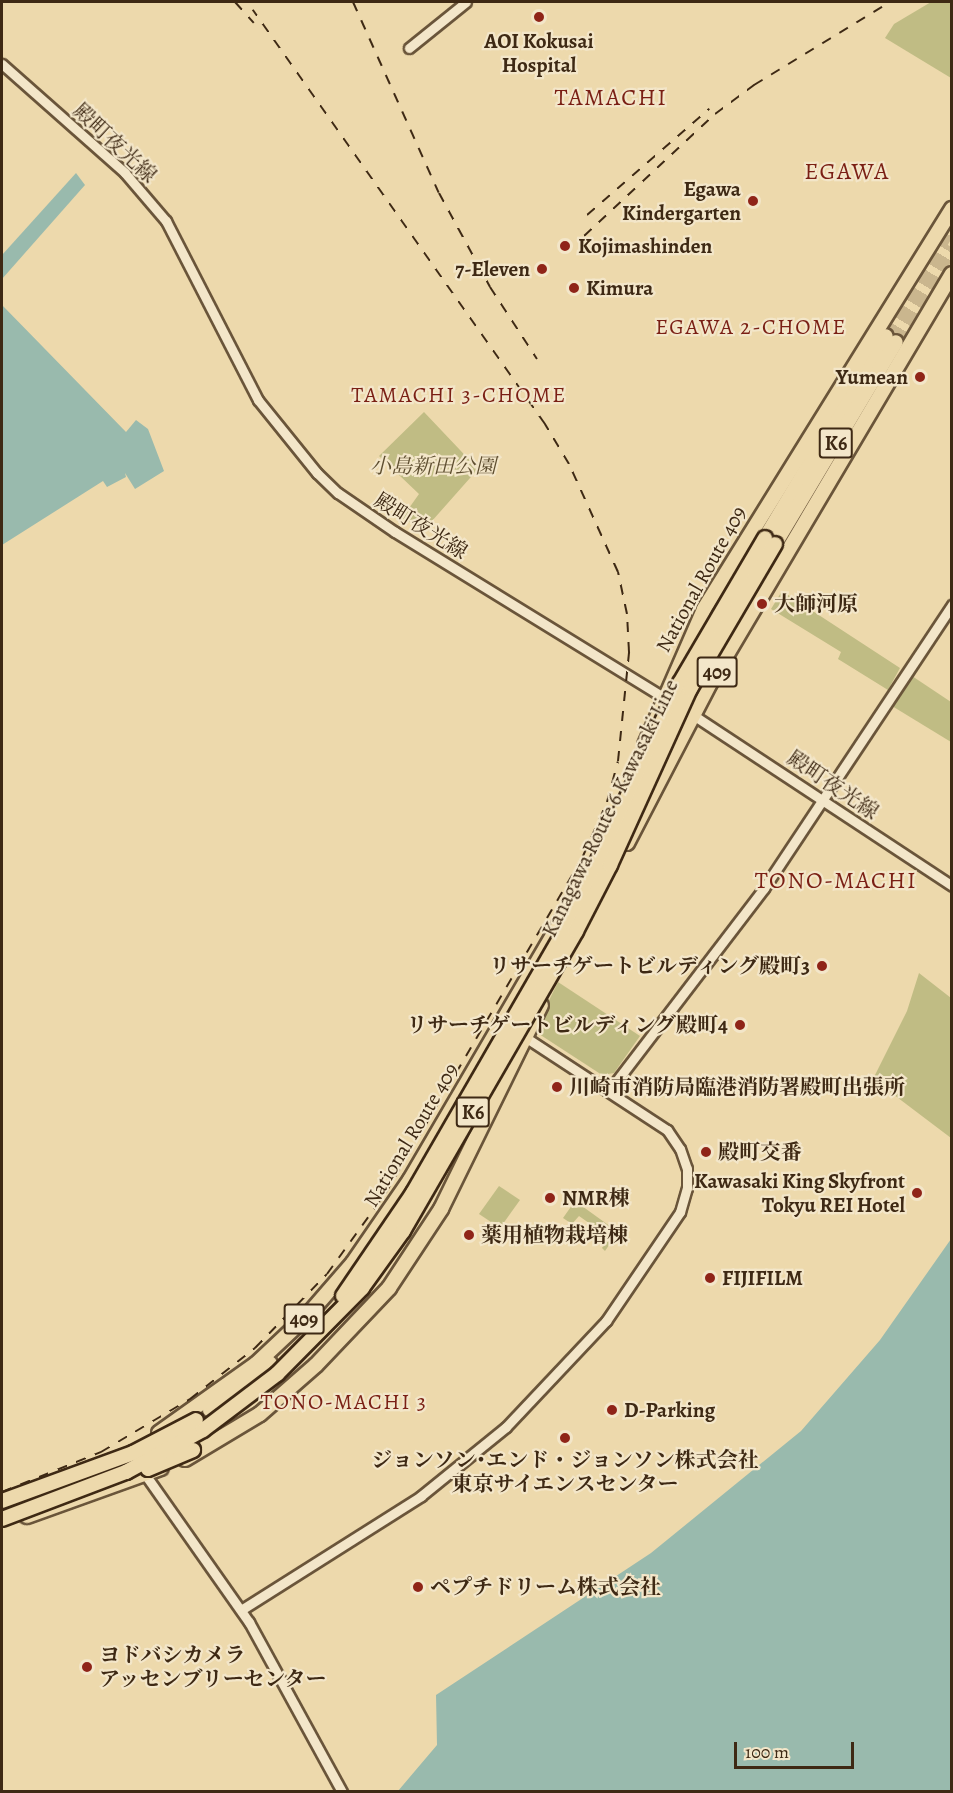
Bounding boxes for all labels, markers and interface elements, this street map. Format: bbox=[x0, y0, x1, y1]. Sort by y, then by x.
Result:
marker: AOI Kokusai Hospital bbox=[530, 8, 548, 26]
place label: AOI Kokusai Hospital bbox=[484, 28, 594, 78]
district label: TAMACHI bbox=[555, 84, 667, 112]
street label: 殿町夜光線 bbox=[68, 98, 162, 188]
district label: EGAWA bbox=[804, 158, 890, 186]
place label: Egawa Kindergarten bbox=[622, 176, 741, 226]
marker: Egawa Kindergarten bbox=[746, 194, 760, 208]
place label: Kojimashinden bbox=[578, 233, 712, 259]
marker: Kojimashinden bbox=[556, 237, 574, 255]
place label: 7-Eleven bbox=[455, 256, 530, 282]
marker: 7-Eleven bbox=[535, 262, 549, 276]
place label: Kimura bbox=[586, 275, 653, 301]
marker: Kimura bbox=[567, 281, 581, 295]
district label: EGAWA 2-CHOME bbox=[655, 315, 847, 341]
place label: Yumean bbox=[836, 364, 908, 390]
marker: Yumean bbox=[913, 370, 927, 384]
district label: TAMACHI 3-CHOME bbox=[351, 383, 567, 409]
road number: K6 bbox=[818, 426, 854, 460]
park label: 小島新田公園 bbox=[370, 453, 496, 479]
street label: 殿町夜光線 bbox=[370, 487, 472, 565]
street label: National Route 409 bbox=[650, 502, 752, 656]
place label: 大師河原 bbox=[774, 591, 858, 617]
marker: 大師河原 bbox=[755, 597, 769, 611]
road number: 409 bbox=[696, 655, 738, 689]
street label: Kanagawa Route 6 Kawasaki Line bbox=[537, 675, 683, 941]
street label: 殿町夜光線 bbox=[782, 745, 884, 825]
district label: TONO-MACHI bbox=[755, 867, 917, 895]
place label: リサーチゲートビルディング殿町3 bbox=[486, 953, 810, 979]
marker: リサーチゲートビルディング殿町3 bbox=[815, 959, 829, 973]
place label: リサーチゲートビルディング殿町4 bbox=[403, 1012, 728, 1038]
marker: リサーチゲートビルディング殿町4 bbox=[733, 1018, 747, 1032]
street label: National Route 409 bbox=[358, 1059, 464, 1211]
place label: 川崎市消防局臨港消防署殿町出張所 bbox=[569, 1074, 905, 1100]
marker: 川崎市消防局臨港消防署殿町出張所 bbox=[550, 1080, 564, 1094]
road number: K6 bbox=[455, 1095, 491, 1129]
place label: 殿町交番 bbox=[718, 1139, 802, 1165]
marker: 殿町交番 bbox=[699, 1145, 713, 1159]
place label: Kawasaki King Skyfront Tokyu REI Hotel bbox=[694, 1168, 905, 1218]
place label: NMR棟 bbox=[562, 1185, 629, 1211]
marker: Kawasaki King Skyfront Tokyu REI Hotel bbox=[910, 1186, 924, 1200]
marker: NMR棟 bbox=[543, 1191, 557, 1205]
place label: 薬用植物栽培棟 bbox=[481, 1222, 628, 1248]
marker: 薬用植物栽培棟 bbox=[462, 1228, 476, 1242]
place label: FIJIFILM bbox=[722, 1265, 803, 1291]
marker: FIJIFILM bbox=[703, 1271, 717, 1285]
road number: 409 bbox=[283, 1302, 325, 1336]
district label: TONO-MACHI 3 bbox=[261, 1390, 427, 1416]
place label: D-Parking bbox=[624, 1397, 715, 1423]
marker: D-Parking bbox=[605, 1403, 619, 1417]
marker: ジョンソン･エンド・ジョンソン株式会社 東京サイエンスセンター bbox=[558, 1431, 572, 1445]
place label: ジョンソン･エンド・ジョンソン株式会社 東京サイエンスセンター bbox=[371, 1447, 759, 1497]
place label: ペプチドリーム株式会社 bbox=[430, 1574, 661, 1600]
marker: ペプチドリーム株式会社 bbox=[411, 1580, 425, 1594]
place label: ヨドバシカメラ アッセンブリーセンター bbox=[99, 1642, 330, 1692]
marker: ヨドバシカメラ アッセンブリーセンター bbox=[80, 1660, 94, 1674]
scale bar bbox=[737, 1730, 857, 1768]
text: 100 m bbox=[745, 1740, 789, 1764]

